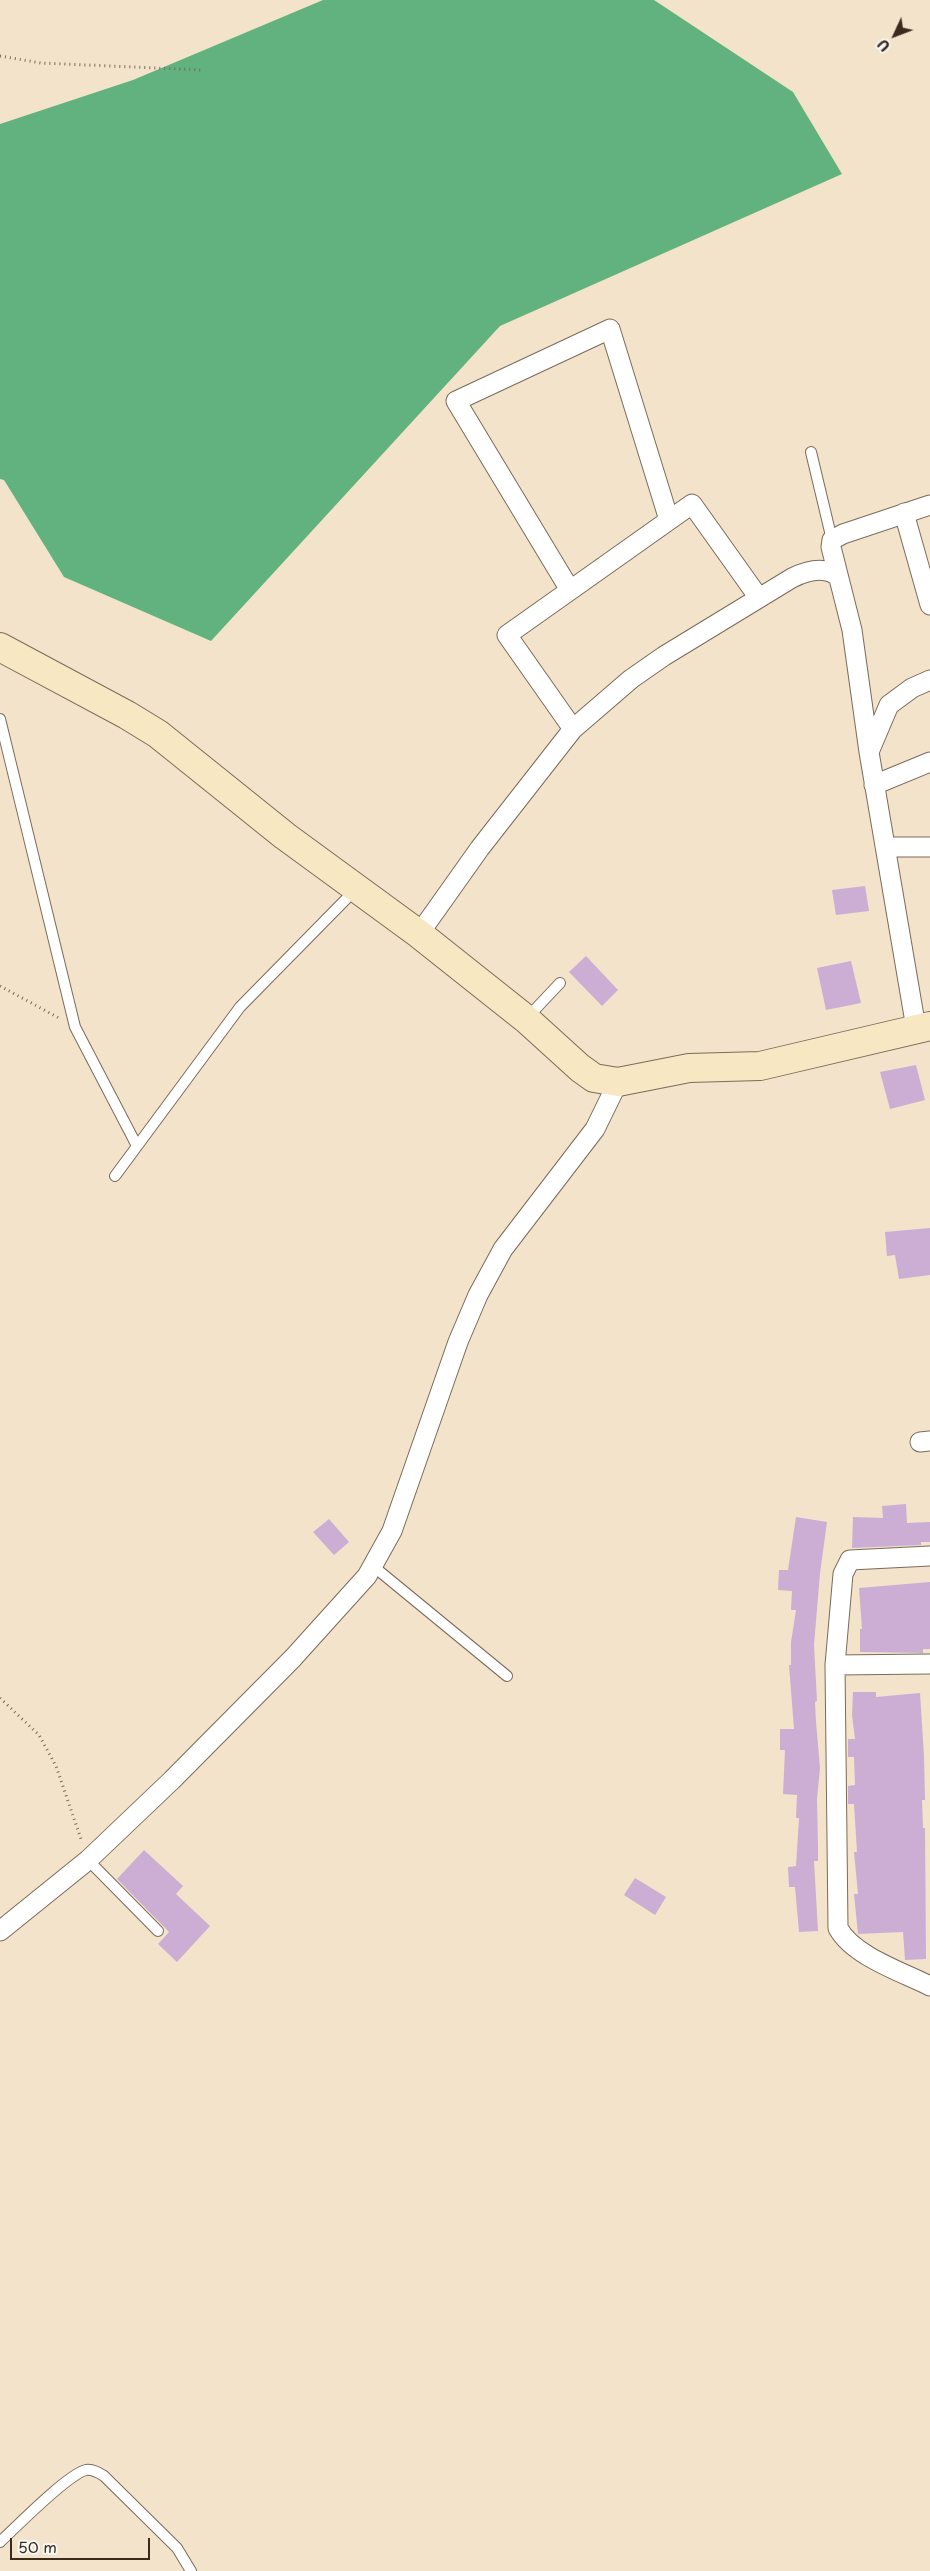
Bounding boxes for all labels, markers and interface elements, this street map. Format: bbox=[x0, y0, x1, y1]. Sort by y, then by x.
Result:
north arrow bbox=[870, 10, 920, 60]
text: U bbox=[872, 35, 895, 57]
scale bar bbox=[12, 2528, 152, 2560]
text: 50 m bbox=[18, 2535, 57, 2558]

